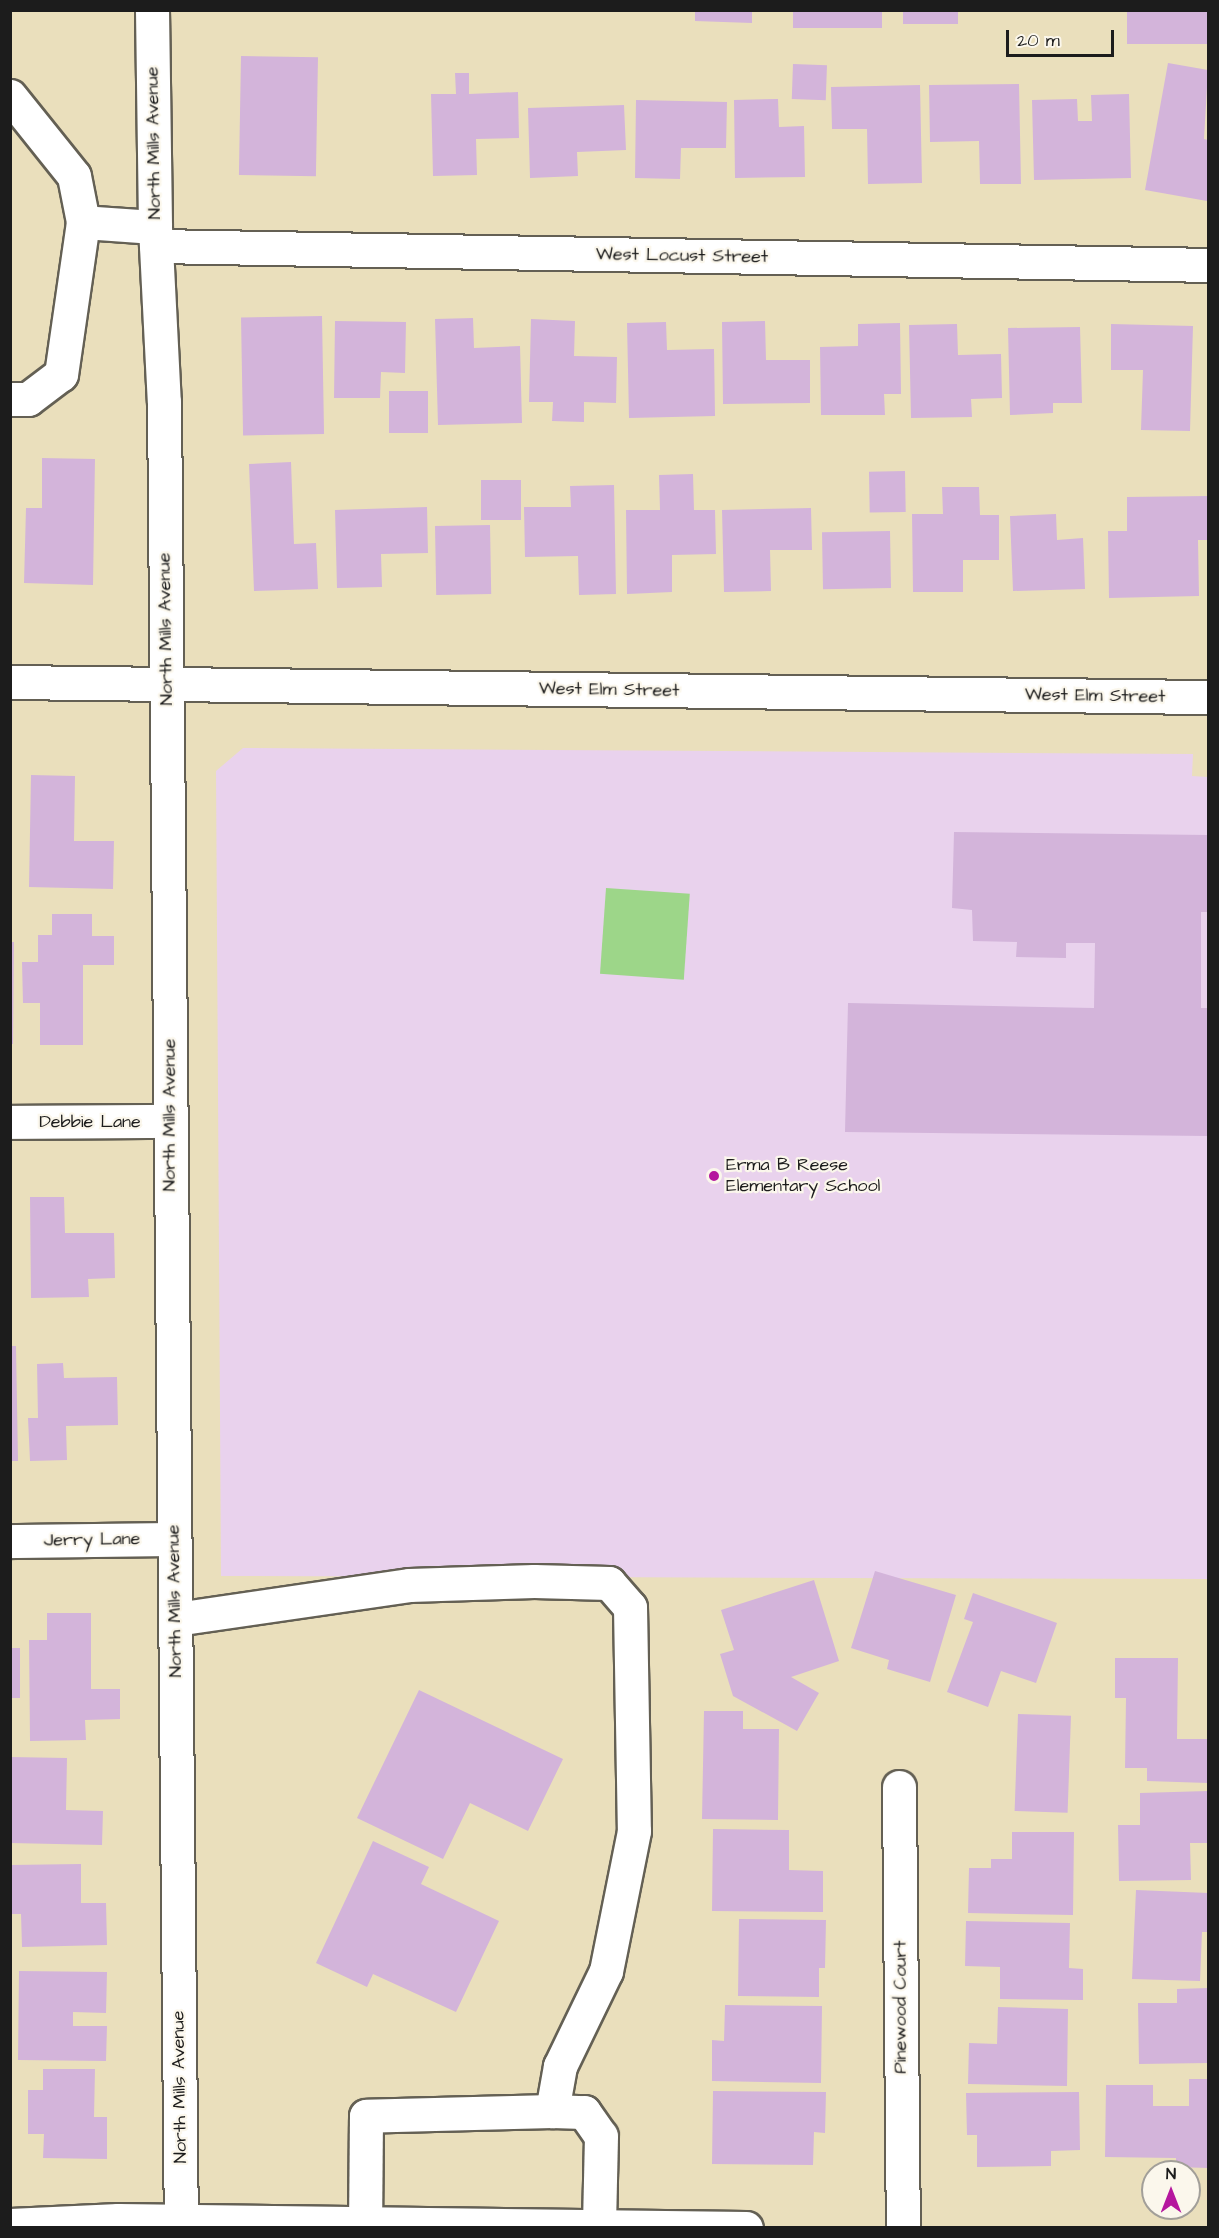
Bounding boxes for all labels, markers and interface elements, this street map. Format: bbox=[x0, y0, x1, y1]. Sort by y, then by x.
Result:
scale bar bbox=[1009, 18, 1117, 56]
text: 20 m bbox=[1017, 28, 1060, 53]
street label: North Mills Avenue bbox=[142, 66, 166, 220]
street label: West Locust Street bbox=[596, 244, 768, 268]
street label: North Mills Avenue bbox=[154, 552, 178, 706]
street label: West Elm Street bbox=[539, 678, 679, 702]
street label: West Elm Street bbox=[1025, 684, 1165, 708]
street label: North Mills Avenue bbox=[159, 1039, 181, 1191]
street label: Debbie Lane bbox=[39, 1111, 141, 1133]
place label: Erma B Reese Elementary School bbox=[726, 1155, 880, 1198]
marker: Erma B Reese Elementary School bbox=[707, 1169, 721, 1183]
street label: North Mills Avenue bbox=[163, 1524, 187, 1678]
street label: Jerry Lane bbox=[44, 1528, 140, 1552]
street label: Pinewood Court bbox=[890, 1940, 912, 2074]
street label: North Mills Avenue bbox=[168, 2010, 192, 2164]
north arrow bbox=[1141, 2160, 1201, 2220]
text: N bbox=[1166, 2163, 1176, 2185]

